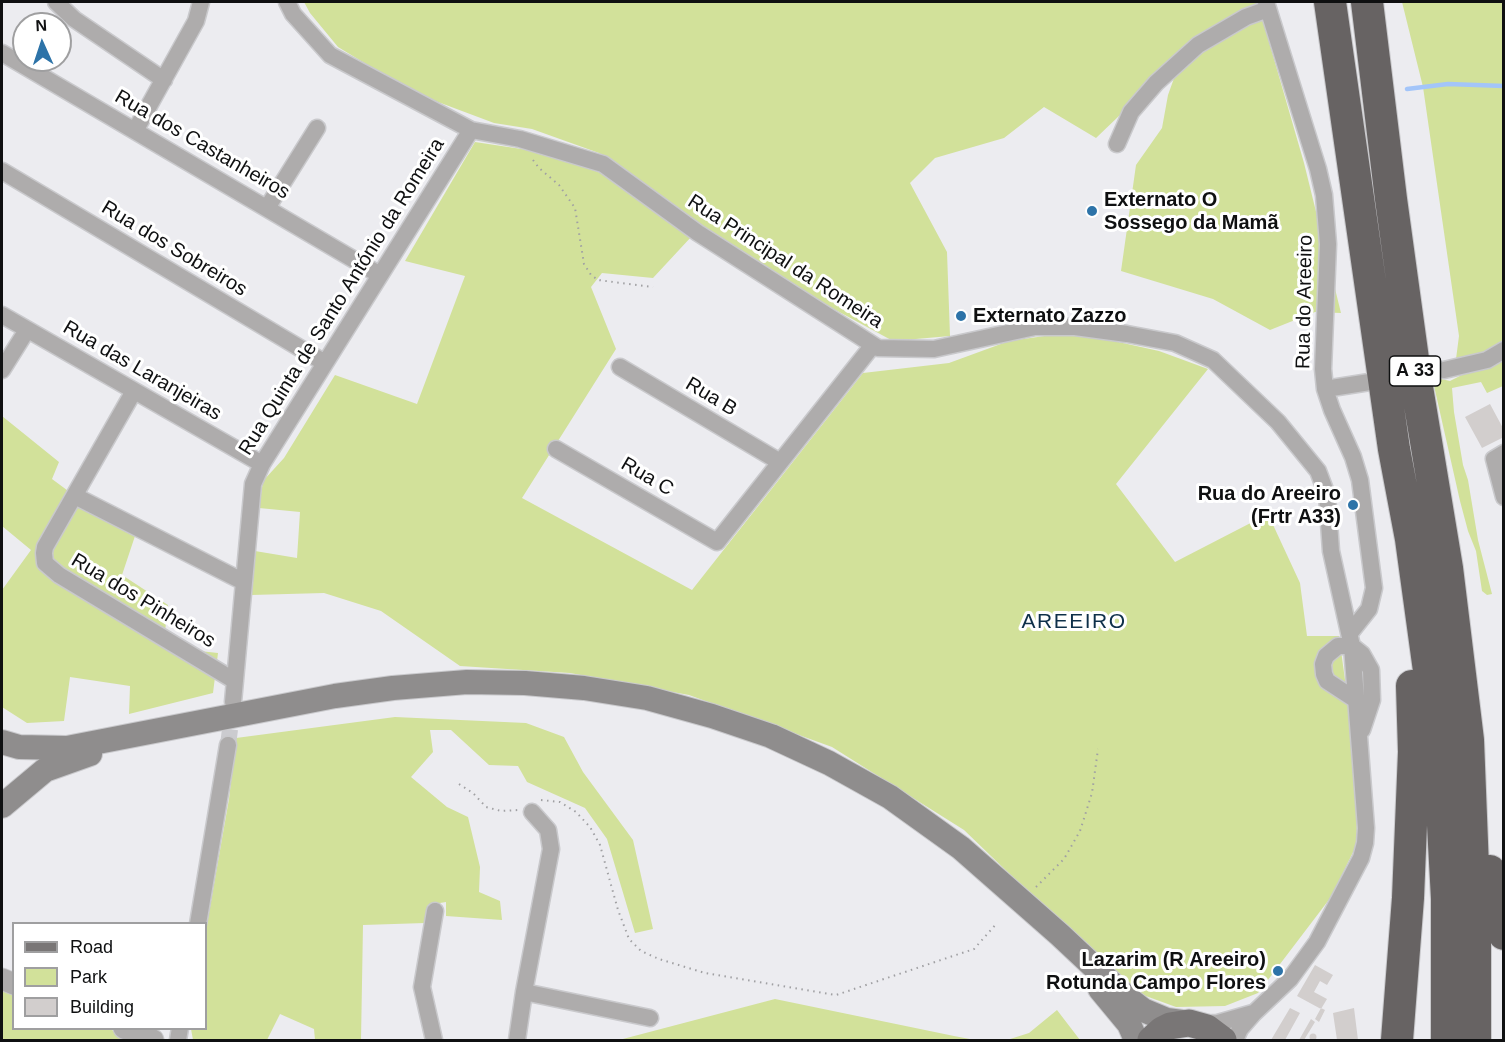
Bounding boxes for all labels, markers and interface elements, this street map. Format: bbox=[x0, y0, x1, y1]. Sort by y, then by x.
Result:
north arrow bbox=[12, 12, 72, 72]
text: N bbox=[35, 17, 47, 34]
street label: Rua dos Castanheiros bbox=[110, 85, 294, 205]
street label: Rua Quinta de Santo António da Romeira bbox=[234, 134, 450, 460]
place label: Externato O Sossego da Mamã bbox=[1104, 188, 1279, 235]
street label: Rua Principal da Romeira bbox=[683, 190, 887, 334]
street label: Rua dos Sobreiros bbox=[97, 196, 251, 302]
marker: Externato O Sossego da Mamã bbox=[1085, 204, 1099, 218]
street label: Rua do Areeiro bbox=[1292, 235, 1318, 369]
place label: Externato Zazzo bbox=[973, 304, 1126, 328]
marker: Externato Zazzo bbox=[954, 309, 968, 323]
street label: Rua das Laranjeiras bbox=[58, 316, 226, 426]
road number: A 33 bbox=[1390, 356, 1440, 386]
street label: Rua B bbox=[681, 372, 741, 422]
street label: Rua C bbox=[616, 452, 678, 502]
place label: Rua do Areeiro (Frtr A33) bbox=[1198, 482, 1341, 529]
marker: Rua do Areeiro (Frtr A33) bbox=[1346, 498, 1360, 512]
street label: Rua dos Pinheiros bbox=[67, 549, 219, 653]
district label: AREEIRO bbox=[1021, 609, 1127, 635]
legend bbox=[12, 922, 207, 1030]
text: Road bbox=[70, 937, 113, 957]
place label: Lazarim (R Areeiro) Rotunda Campo Flores bbox=[1046, 948, 1266, 995]
marker: Lazarim (R Areeiro) Rotunda Campo Flores bbox=[1271, 964, 1285, 978]
text: Park bbox=[70, 967, 107, 987]
text: Building bbox=[70, 997, 134, 1017]

